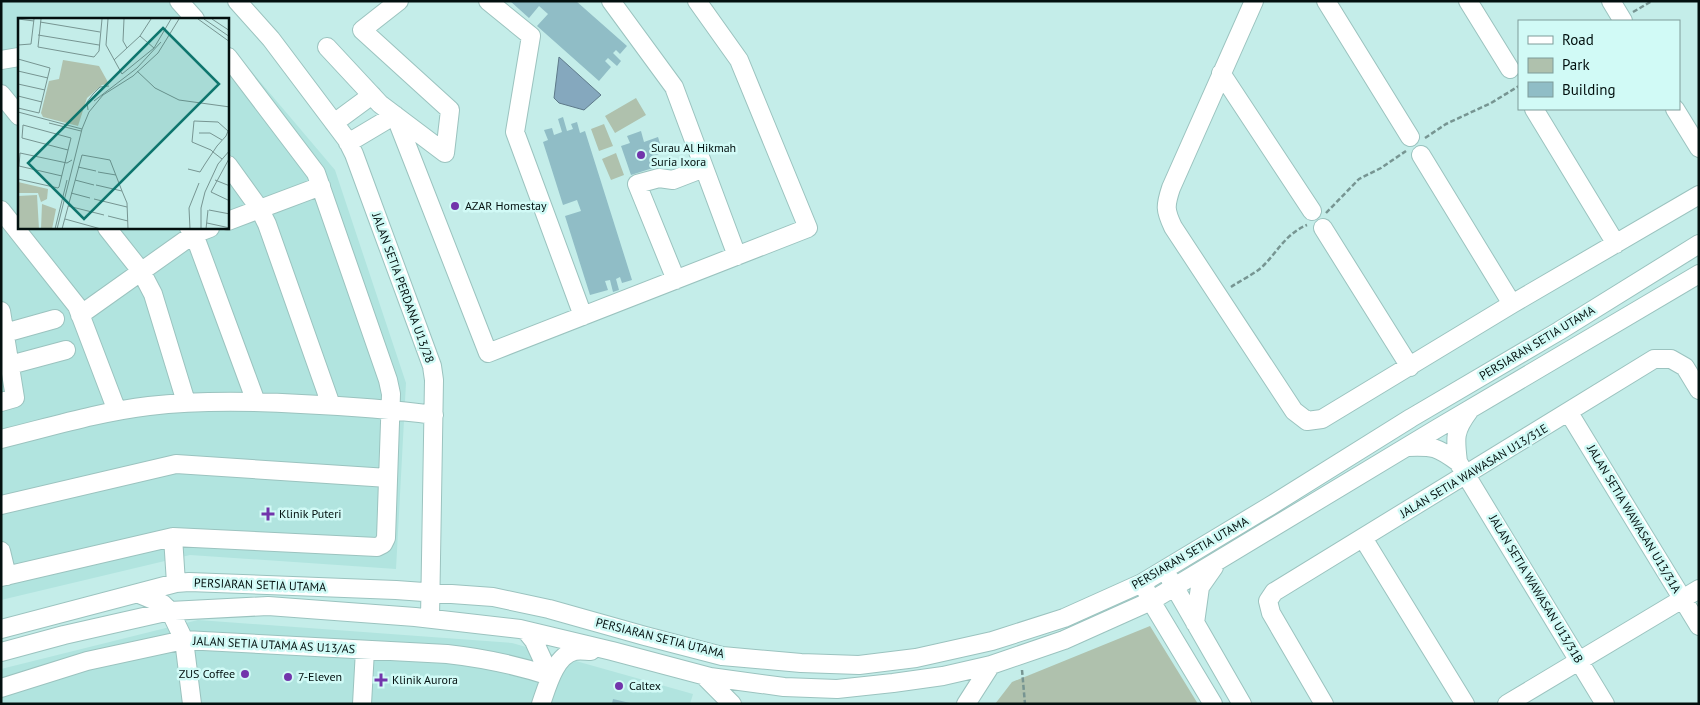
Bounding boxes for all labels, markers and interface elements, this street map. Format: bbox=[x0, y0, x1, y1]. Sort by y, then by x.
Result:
inset map bbox=[18, 18, 229, 229]
legend bbox=[1518, 20, 1680, 110]
text: Road bbox=[1562, 30, 1594, 49]
text: Park bbox=[1562, 55, 1590, 74]
text: Building bbox=[1562, 80, 1616, 99]
place label: Surau Al Hikmah Suria Ixora bbox=[651, 140, 736, 169]
marker: Surau Al Hikmah Suria Ixora bbox=[635, 149, 647, 161]
place label: AZAR Homestay bbox=[465, 198, 547, 213]
marker: AZAR Homestay bbox=[449, 200, 461, 212]
street label: JALAN SETIA PERDANA U13/28 bbox=[369, 210, 438, 365]
street label: PERSIARAN SETIA UTAMA bbox=[1476, 302, 1597, 383]
street label: JALAN SETIA WAWASAN U13/31E bbox=[1396, 420, 1550, 521]
street label: JALAN SETIA WAWASAN U13/31A bbox=[1584, 441, 1685, 596]
place label: Klinik Puteri bbox=[279, 506, 342, 521]
marker: Klinik Puteri bbox=[261, 507, 275, 521]
street label: JALAN SETIA WAWASAN U13/31B bbox=[1486, 511, 1587, 666]
street label: PERSIARAN SETIA UTAMA bbox=[1129, 513, 1251, 592]
street label: PERSIARAN SETIA UTAMA bbox=[194, 575, 326, 594]
street label: PERSIARAN SETIA UTAMA bbox=[594, 614, 726, 661]
street label: JALAN SETIA UTAMA AS U13/AS bbox=[192, 633, 356, 656]
place label: ZUS Coffee bbox=[179, 666, 235, 681]
marker: ZUS Coffee bbox=[239, 668, 251, 680]
place label: 7-Eleven bbox=[298, 669, 342, 684]
marker: 7-Eleven bbox=[282, 671, 294, 683]
place label: Klinik Aurora bbox=[392, 672, 458, 687]
marker: Klinik Aurora bbox=[374, 673, 388, 687]
place label: Caltex bbox=[629, 678, 661, 693]
marker: Caltex bbox=[613, 680, 625, 692]

